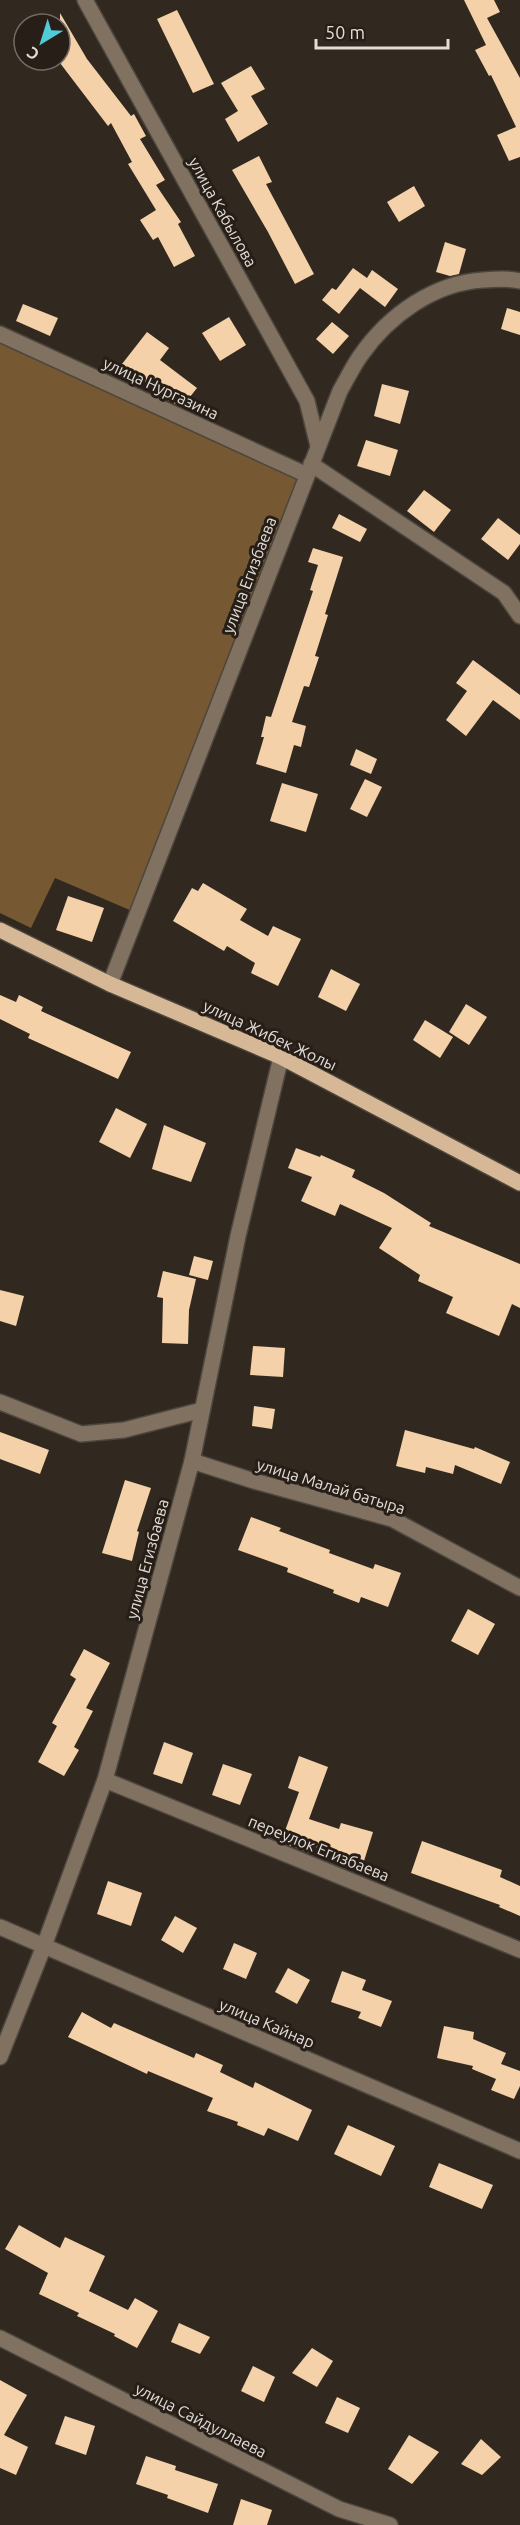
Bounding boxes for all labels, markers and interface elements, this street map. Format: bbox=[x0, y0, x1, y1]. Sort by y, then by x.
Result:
north arrow bbox=[12, 12, 72, 72]
scale bar bbox=[316, 12, 448, 50]
text: 50 m bbox=[325, 22, 365, 42]
text: С bbox=[23, 44, 42, 64]
street label: улица Кабылова bbox=[185, 154, 261, 270]
street label: улица Нургазина bbox=[101, 353, 221, 423]
street label: улица Егизбаева bbox=[218, 514, 280, 636]
street label: улица Жибек Жолы bbox=[200, 996, 340, 1074]
street label: улица Малай батыра bbox=[255, 1455, 407, 1517]
street label: улица Егизбаева bbox=[122, 1497, 172, 1621]
street label: переулок Егизбаева bbox=[246, 1812, 392, 1884]
street label: улица Кайнар bbox=[217, 1995, 317, 2051]
street label: улица Сайдуллаева bbox=[132, 2379, 270, 2461]

